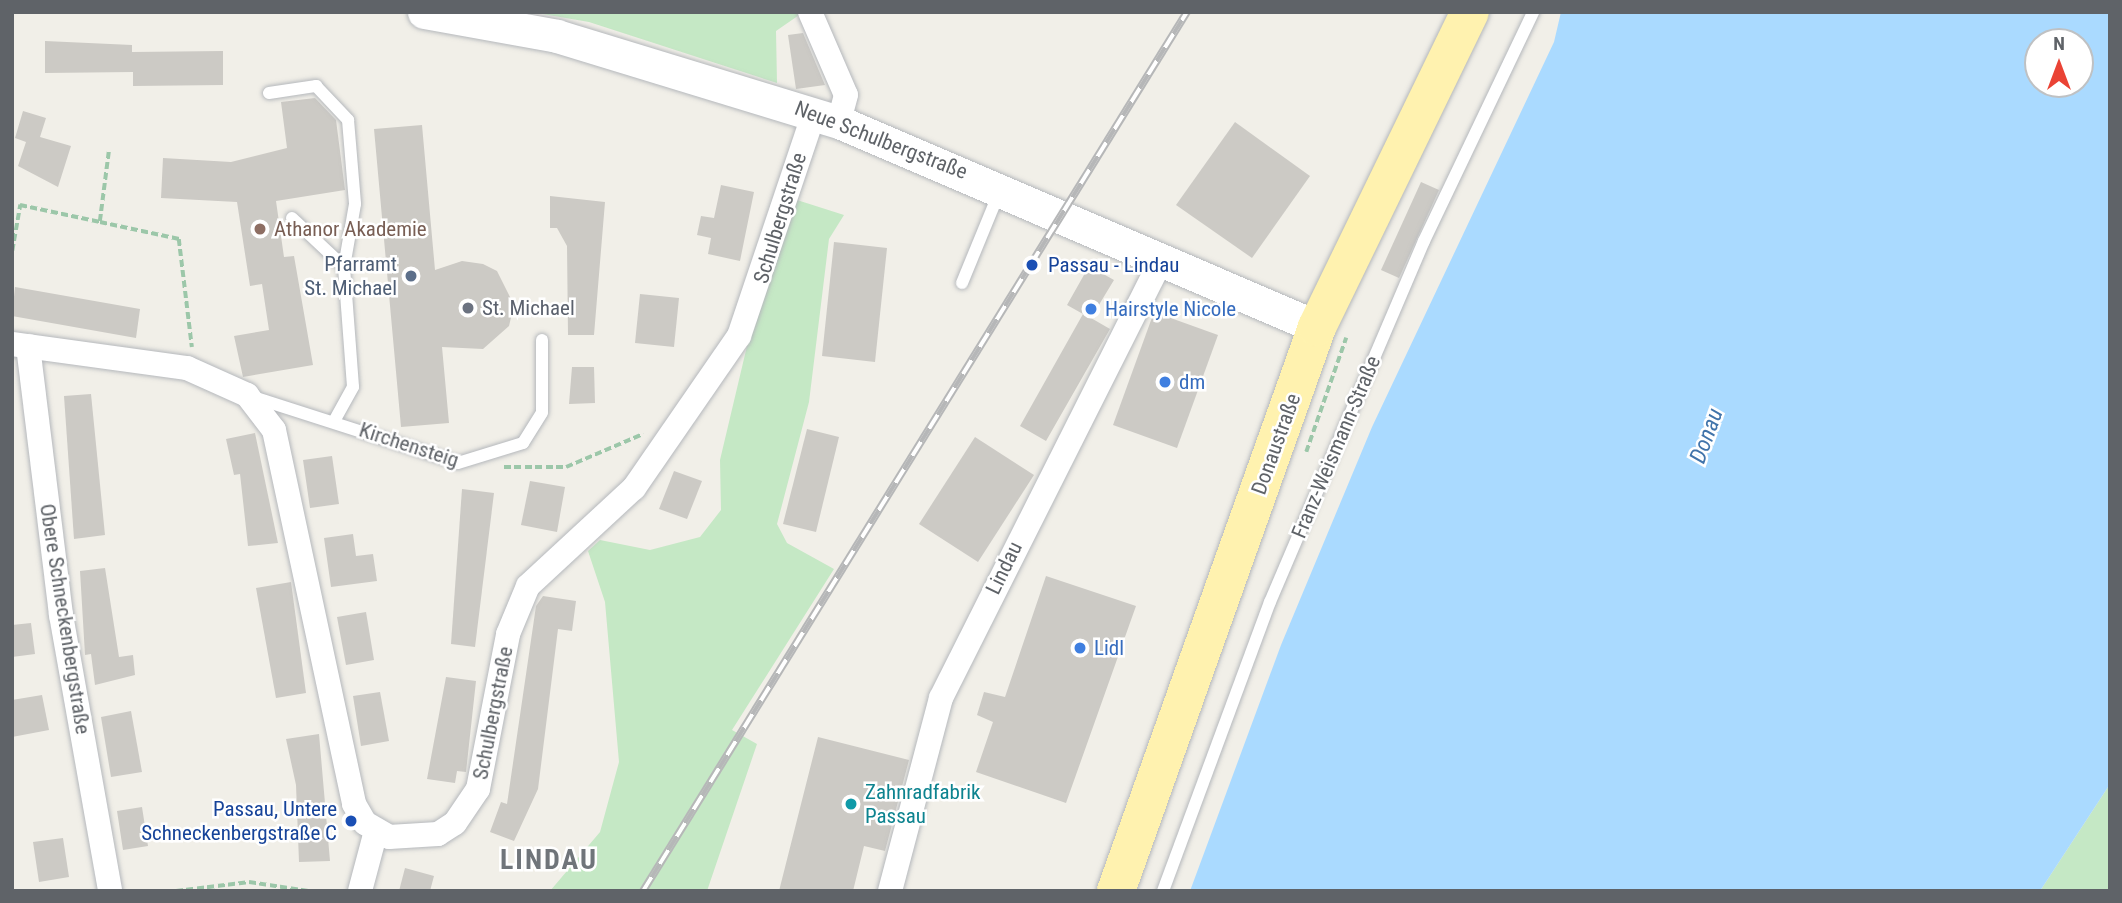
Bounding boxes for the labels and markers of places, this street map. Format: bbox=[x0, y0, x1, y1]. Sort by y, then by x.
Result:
place label: Athanor Akademie bbox=[274, 216, 427, 242]
marker: Athanor Akademie bbox=[252, 221, 268, 237]
place label: Pfarramt St. Michael bbox=[304, 251, 397, 301]
place label: Passau - Lindau bbox=[1048, 252, 1179, 278]
marker: Passau - Lindau bbox=[1022, 255, 1042, 275]
marker: Pfarramt St. Michael bbox=[403, 268, 419, 284]
place label: St. Michael bbox=[482, 295, 575, 321]
place label: Hairstyle Nicole bbox=[1105, 296, 1236, 322]
marker: St. Michael bbox=[460, 300, 476, 316]
marker: Hairstyle Nicole bbox=[1083, 301, 1099, 317]
place label: dm bbox=[1179, 369, 1205, 395]
marker: dm bbox=[1157, 374, 1173, 390]
place label: Lidl bbox=[1094, 635, 1124, 661]
marker: Lidl bbox=[1072, 640, 1088, 656]
place label: Zahnradfabrik Passau bbox=[865, 779, 981, 829]
place label: Passau, Untere Schneckenbergstraße C bbox=[141, 796, 337, 846]
marker: Zahnradfabrik Passau bbox=[843, 796, 859, 812]
marker: Passau, Untere Schneckenbergstraße C bbox=[343, 813, 359, 829]

